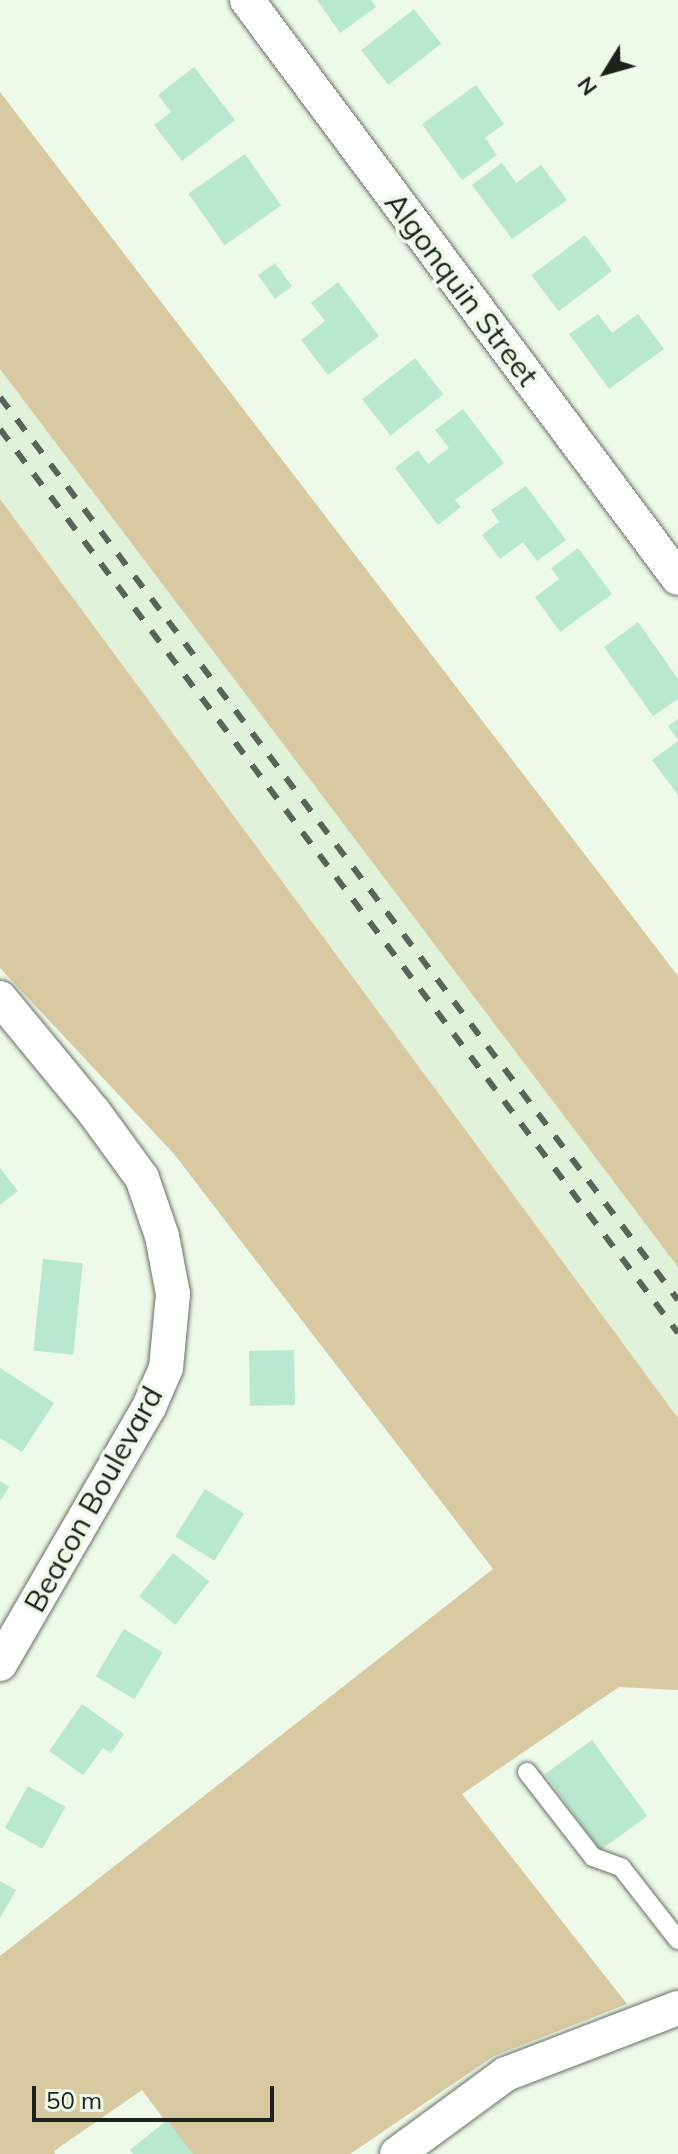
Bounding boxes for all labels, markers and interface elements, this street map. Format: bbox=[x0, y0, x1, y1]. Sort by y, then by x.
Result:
north arrow bbox=[566, 32, 646, 112]
text: N bbox=[571, 71, 603, 102]
street label: Algonquin Street bbox=[378, 185, 546, 393]
street label: Beacon Boulevard bbox=[16, 1380, 170, 1618]
scale bar bbox=[36, 2070, 278, 2120]
text: 50 m bbox=[46, 2085, 102, 2115]

